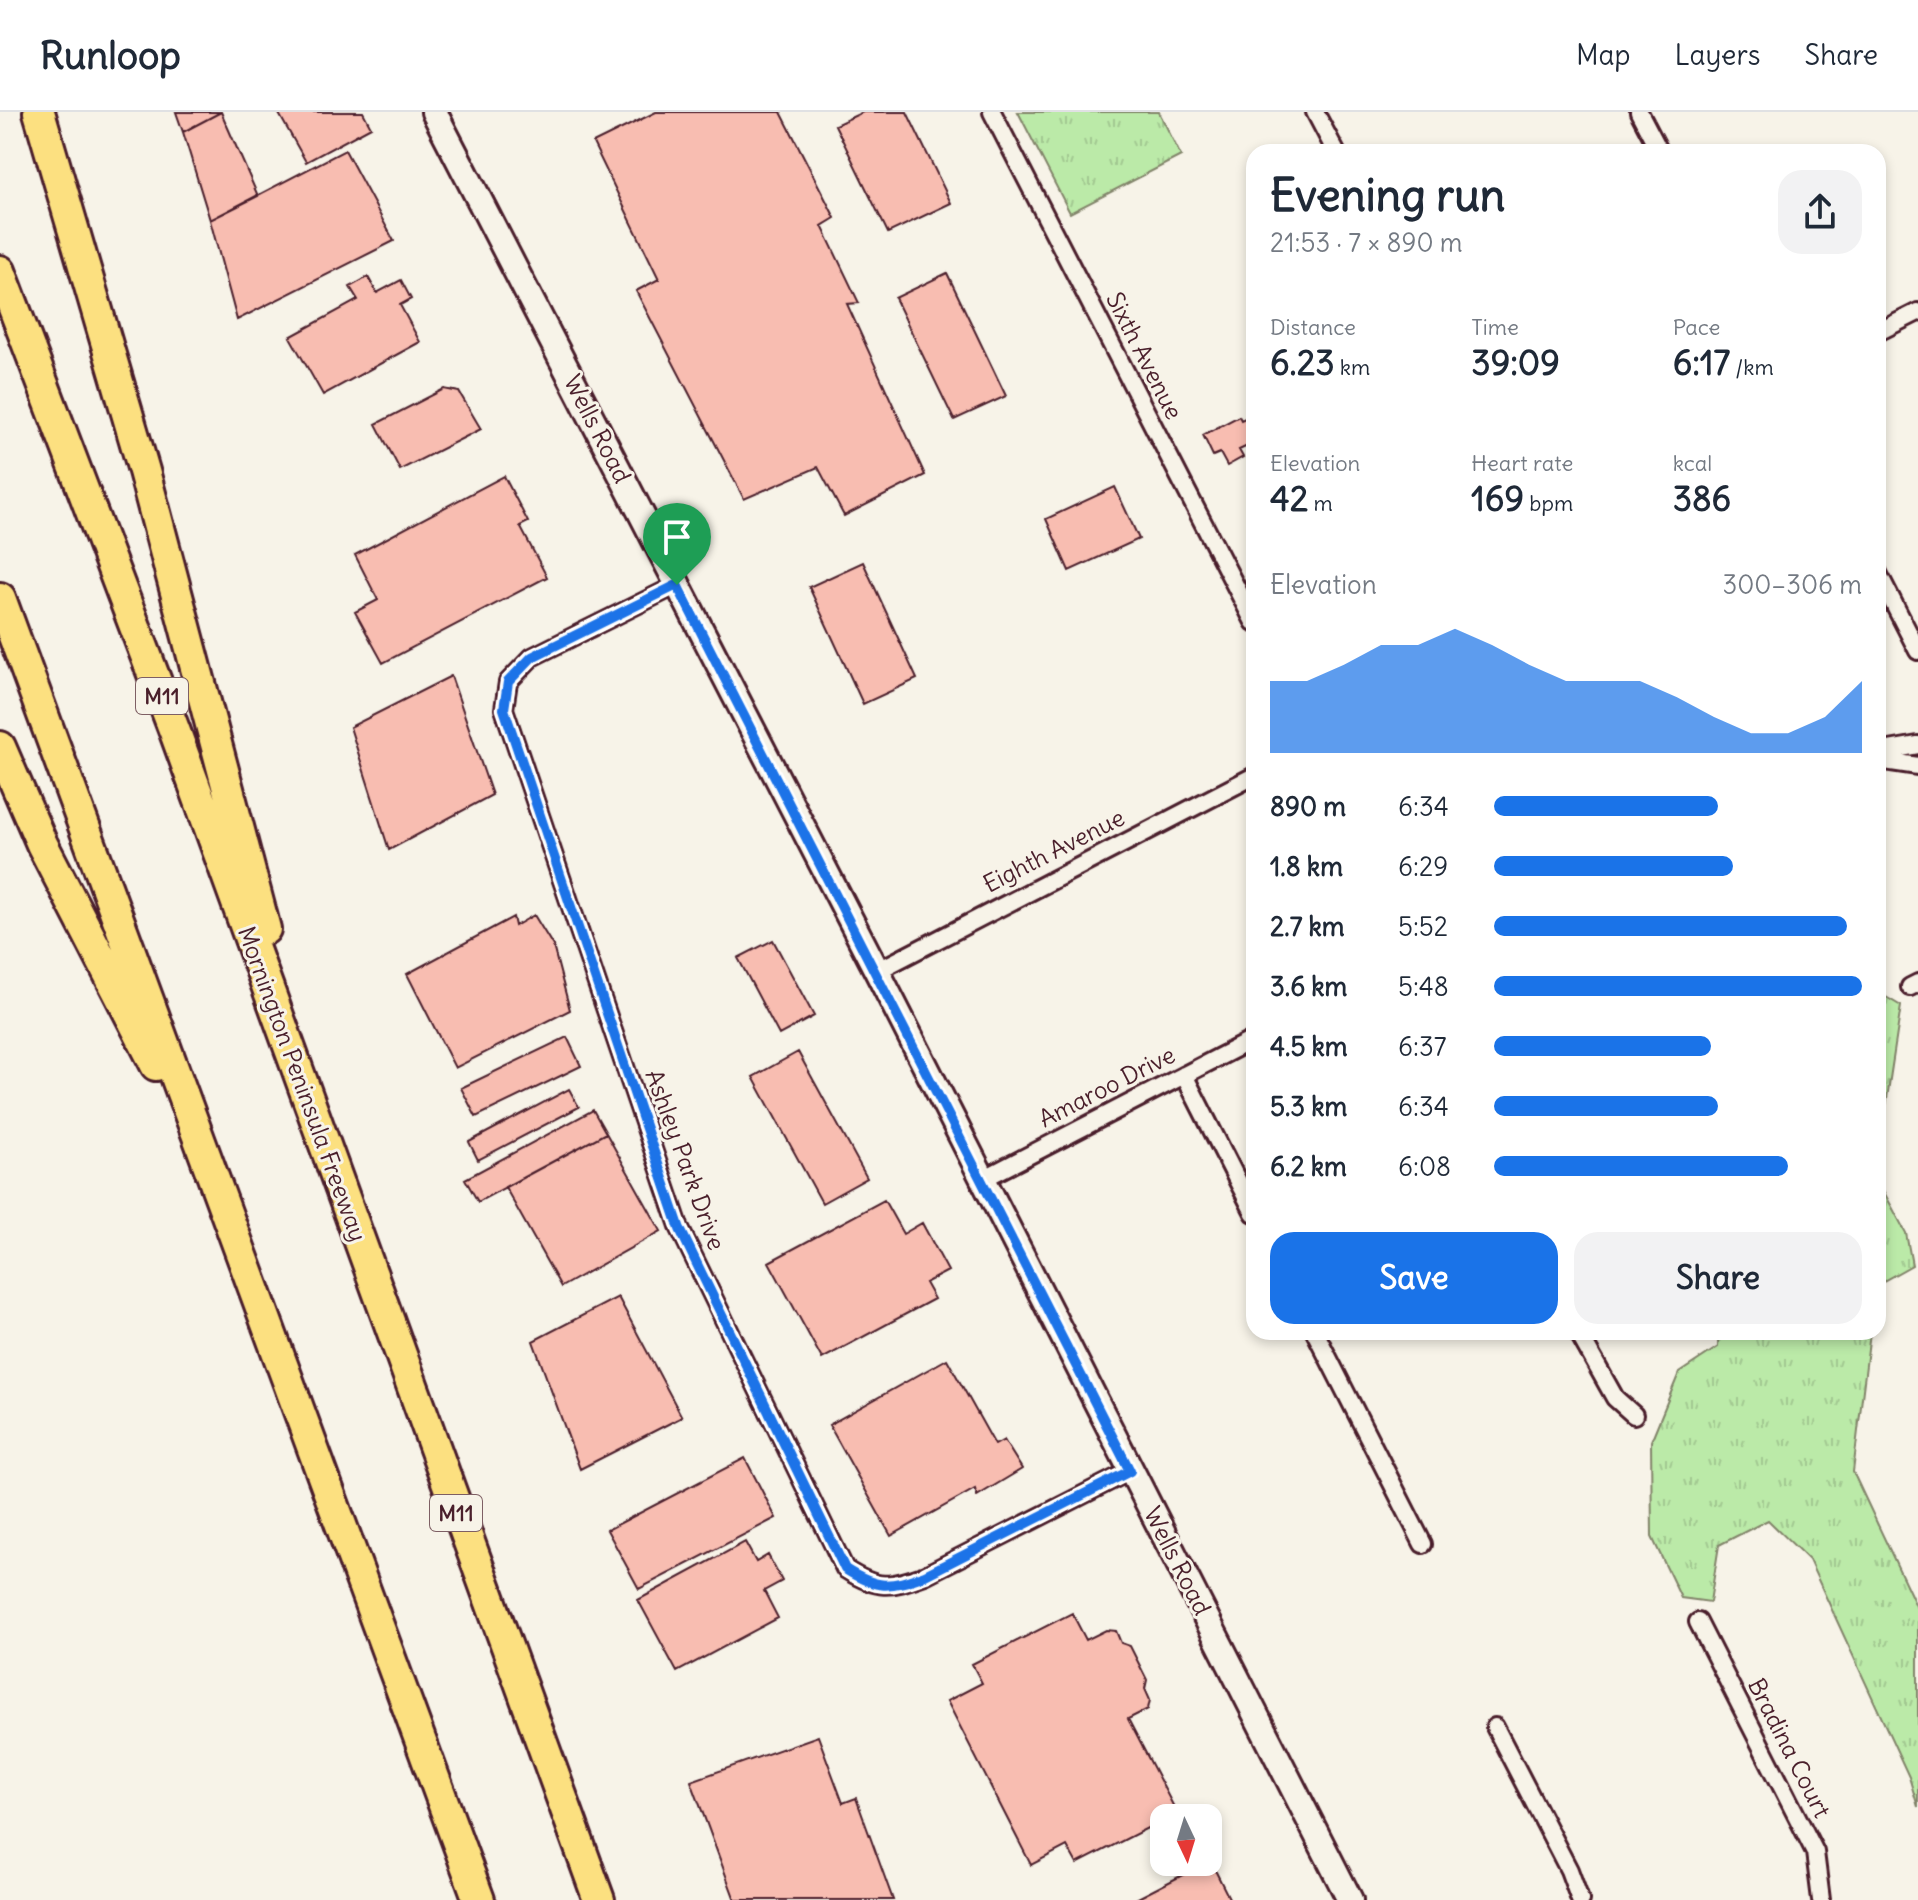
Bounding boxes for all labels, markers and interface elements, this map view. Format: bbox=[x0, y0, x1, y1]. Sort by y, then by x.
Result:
text: Runloop bbox=[40, 32, 181, 79]
text: Map bbox=[1576, 37, 1631, 73]
text: Layers bbox=[1675, 37, 1761, 73]
text: Share bbox=[1805, 37, 1878, 73]
text: Evening run bbox=[1270, 168, 1505, 223]
button: share bbox=[1778, 170, 1862, 254]
text: 21:53 · 7 × 890 m bbox=[1270, 226, 1463, 259]
street label: Sixth Avenue bbox=[1100, 287, 1190, 424]
text: Distance bbox=[1270, 313, 1356, 341]
text: Time bbox=[1471, 313, 1519, 341]
text: Pace bbox=[1673, 313, 1720, 341]
text: 6.23 bbox=[1270, 341, 1335, 384]
text: 39:09 bbox=[1471, 341, 1560, 384]
text: 6:17 bbox=[1673, 341, 1730, 384]
text: km bbox=[1335, 353, 1370, 381]
text: /km bbox=[1730, 353, 1774, 381]
street label: Wells Road bbox=[558, 369, 638, 488]
text: Elevation bbox=[1270, 449, 1360, 477]
text: Heart rate bbox=[1471, 449, 1573, 477]
text: kcal bbox=[1673, 449, 1712, 477]
text: 42 bbox=[1270, 477, 1308, 520]
text: 169 bbox=[1471, 477, 1524, 520]
text: 386 bbox=[1673, 477, 1731, 520]
text: m bbox=[1308, 489, 1333, 517]
text: bpm bbox=[1524, 489, 1573, 517]
pin bbox=[643, 503, 711, 585]
icon: arrive bbox=[655, 515, 699, 559]
text: Elevation bbox=[1270, 568, 1377, 601]
text: 300–306 m bbox=[1722, 568, 1862, 601]
road number: M11 bbox=[136, 678, 188, 714]
text: 890 m bbox=[1270, 790, 1346, 823]
text: 6:34 bbox=[1398, 790, 1449, 823]
street label: Eighth Avenue bbox=[978, 802, 1129, 899]
text: 1.8 km bbox=[1270, 850, 1343, 883]
text: 6:29 bbox=[1398, 850, 1448, 883]
text: 2.7 km bbox=[1270, 910, 1345, 943]
text: 5:52 bbox=[1398, 910, 1448, 943]
street label: Mornington Peninsula Freeway bbox=[232, 922, 374, 1245]
text: 3.6 km bbox=[1270, 970, 1347, 1003]
text: 5:48 bbox=[1398, 970, 1449, 1003]
text: 4.5 km bbox=[1270, 1030, 1348, 1063]
text: 6:37 bbox=[1398, 1030, 1446, 1063]
street label: Amaroo Drive bbox=[1033, 1039, 1180, 1133]
street label: Ashley Park Drive bbox=[639, 1065, 733, 1254]
text: 5.3 km bbox=[1270, 1090, 1347, 1123]
text: 6:34 bbox=[1398, 1090, 1449, 1123]
text: 6.2 km bbox=[1270, 1150, 1347, 1183]
text: 6:08 bbox=[1398, 1150, 1451, 1183]
button: Save bbox=[1270, 1232, 1558, 1324]
button: Share bbox=[1574, 1232, 1862, 1324]
road number: M11 bbox=[430, 1495, 482, 1531]
street label: Wells Road bbox=[1138, 1501, 1218, 1620]
street label: Bradina Court bbox=[1742, 1673, 1838, 1822]
north arrow bbox=[1150, 1804, 1222, 1876]
map controls bbox=[1150, 1804, 1222, 1876]

